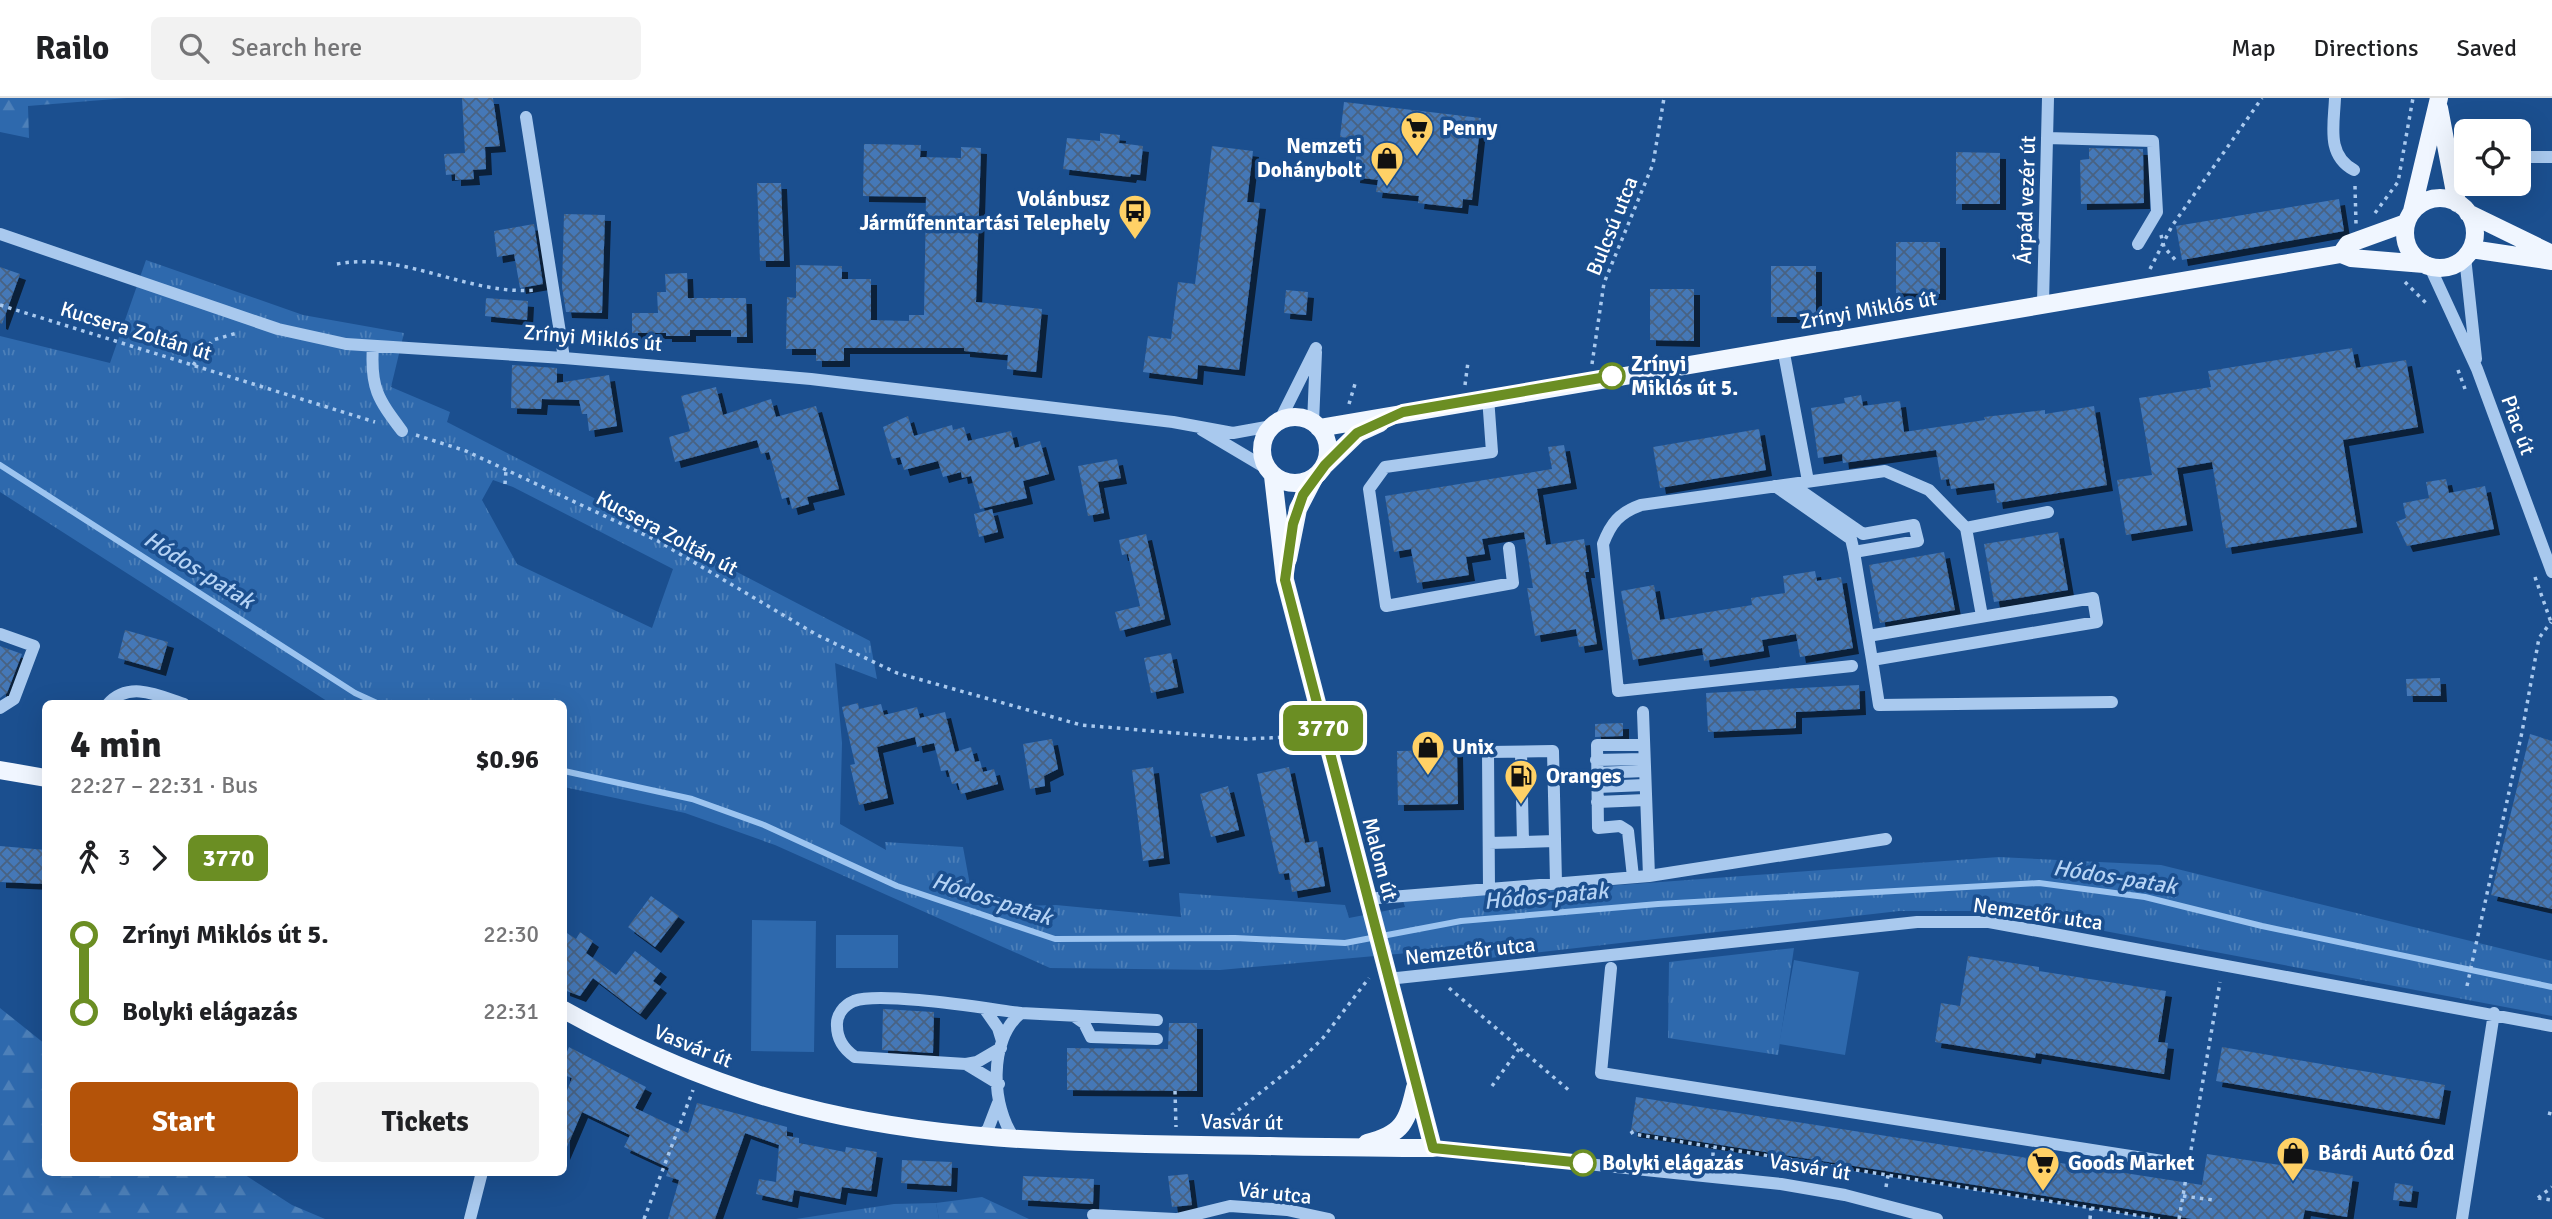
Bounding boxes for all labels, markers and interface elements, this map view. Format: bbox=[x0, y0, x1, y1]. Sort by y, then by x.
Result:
search box bbox=[151, 17, 641, 80]
text: Railo bbox=[35, 28, 109, 69]
icon: search bbox=[175, 29, 213, 67]
text: Search here bbox=[231, 32, 362, 64]
text: Map bbox=[2231, 33, 2276, 63]
text: Directions bbox=[2314, 33, 2419, 63]
text: Saved bbox=[2457, 33, 2517, 63]
supermarket icon: Penny bbox=[1398, 109, 1436, 158]
place label: Penny bbox=[1442, 115, 1498, 141]
map controls bbox=[2454, 119, 2531, 196]
button: locate bbox=[2454, 119, 2531, 196]
place label: Nemzeti Dohánybolt bbox=[1257, 133, 1362, 183]
street label: Árpád vezér út bbox=[2011, 135, 2041, 265]
shop icon: Nemzeti Dohánybolt bbox=[1368, 139, 1406, 188]
street label: Bulcsú utca bbox=[1580, 173, 1644, 279]
place label: Volánbusz Járműfenntartási Telephely bbox=[859, 186, 1111, 236]
bus stop icon: Volánbusz Járműfenntartási Telephely bbox=[1116, 192, 1154, 241]
street label: Zrínyi Miklós út bbox=[1797, 285, 1939, 335]
street label: Kucsera Zoltán út bbox=[57, 296, 215, 366]
street label: Zrínyi Miklós út bbox=[523, 319, 663, 357]
place label: Zrínyi Miklós út 5. bbox=[1631, 351, 1738, 401]
marker: Zrínyi Miklós út 5. bbox=[1599, 363, 1625, 389]
street label: Piac út bbox=[2495, 392, 2541, 458]
street label: Kucsera Zoltán út bbox=[592, 485, 742, 581]
water label: Hódos-patak bbox=[138, 525, 262, 617]
line badge: 3770 bbox=[1274, 705, 1372, 751]
text: 3770 bbox=[1297, 713, 1349, 743]
text: 4 min bbox=[70, 721, 162, 768]
shop icon: Unix bbox=[1409, 728, 1447, 777]
place label: Unix bbox=[1452, 734, 1495, 760]
text: $0.96 bbox=[475, 744, 539, 776]
fuel station icon: Oranges bbox=[1502, 757, 1540, 806]
place label: Oranges bbox=[1546, 763, 1621, 789]
text: 22:27 – 22:31 · Bus bbox=[70, 771, 258, 800]
street label: Malom út bbox=[1356, 815, 1404, 903]
icon: walk bbox=[70, 839, 108, 877]
icon: forward bbox=[140, 839, 178, 877]
text: 3 bbox=[118, 843, 130, 872]
text: 3770 bbox=[202, 843, 254, 873]
water label: Hódos-patak bbox=[2051, 853, 2181, 901]
water label: Hódos-patak bbox=[928, 866, 1058, 933]
water label: Hódos-patak bbox=[1483, 876, 1612, 916]
street label: Nemzetőr utca bbox=[1971, 892, 2105, 936]
text: Zrínyi Miklós út 5. bbox=[122, 919, 329, 951]
text: 22:30 bbox=[483, 920, 539, 949]
street label: Nemzetőr utca bbox=[1404, 931, 1536, 971]
text: Bolyki elágazás bbox=[122, 996, 297, 1028]
text: 22:31 bbox=[483, 997, 539, 1026]
street label: Vasvár út bbox=[650, 1019, 736, 1073]
button: Start bbox=[70, 1082, 298, 1162]
button: Tickets bbox=[312, 1082, 539, 1162]
street label: Vasvár út bbox=[1201, 1108, 1283, 1136]
shop icon: Bárdi Autó Ózd bbox=[2274, 1134, 2312, 1183]
place label: Bárdi Autó Ózd bbox=[2318, 1139, 2454, 1166]
supermarket icon: Goods Market bbox=[2024, 1144, 2062, 1193]
street label: Vasvár út bbox=[1767, 1148, 1853, 1186]
marker: Bolyki elágazás bbox=[1570, 1150, 1596, 1176]
place label: Bolyki elágazás bbox=[1602, 1150, 1744, 1176]
place label: Goods Market bbox=[2068, 1150, 2195, 1176]
street label: Vár utca bbox=[1237, 1176, 1313, 1210]

